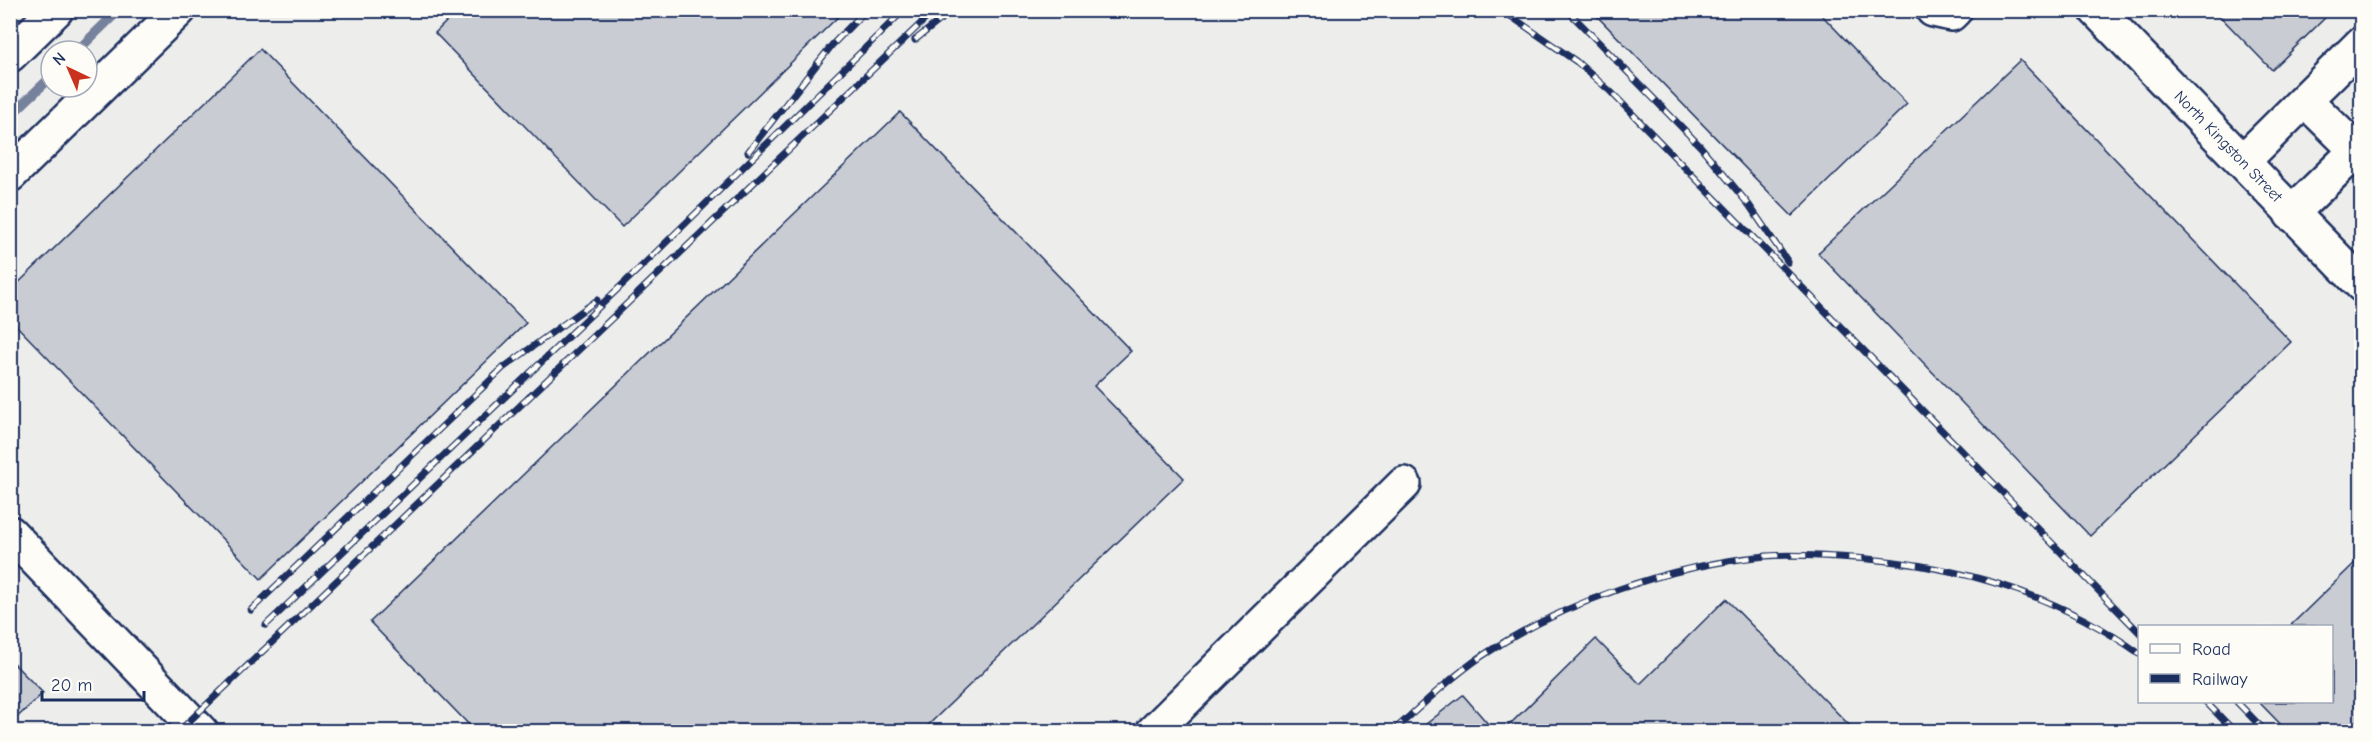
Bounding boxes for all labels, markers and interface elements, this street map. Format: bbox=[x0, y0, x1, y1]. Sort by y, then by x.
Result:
north arrow bbox=[39, 39, 99, 99]
text: N bbox=[49, 49, 69, 69]
street label: North Kingston Street bbox=[2170, 87, 2286, 206]
legend bbox=[2138, 625, 2333, 703]
text: Road bbox=[2192, 639, 2231, 660]
scale bar bbox=[42, 664, 144, 702]
text: Railway bbox=[2192, 669, 2249, 690]
text: 20 m bbox=[51, 675, 92, 696]

